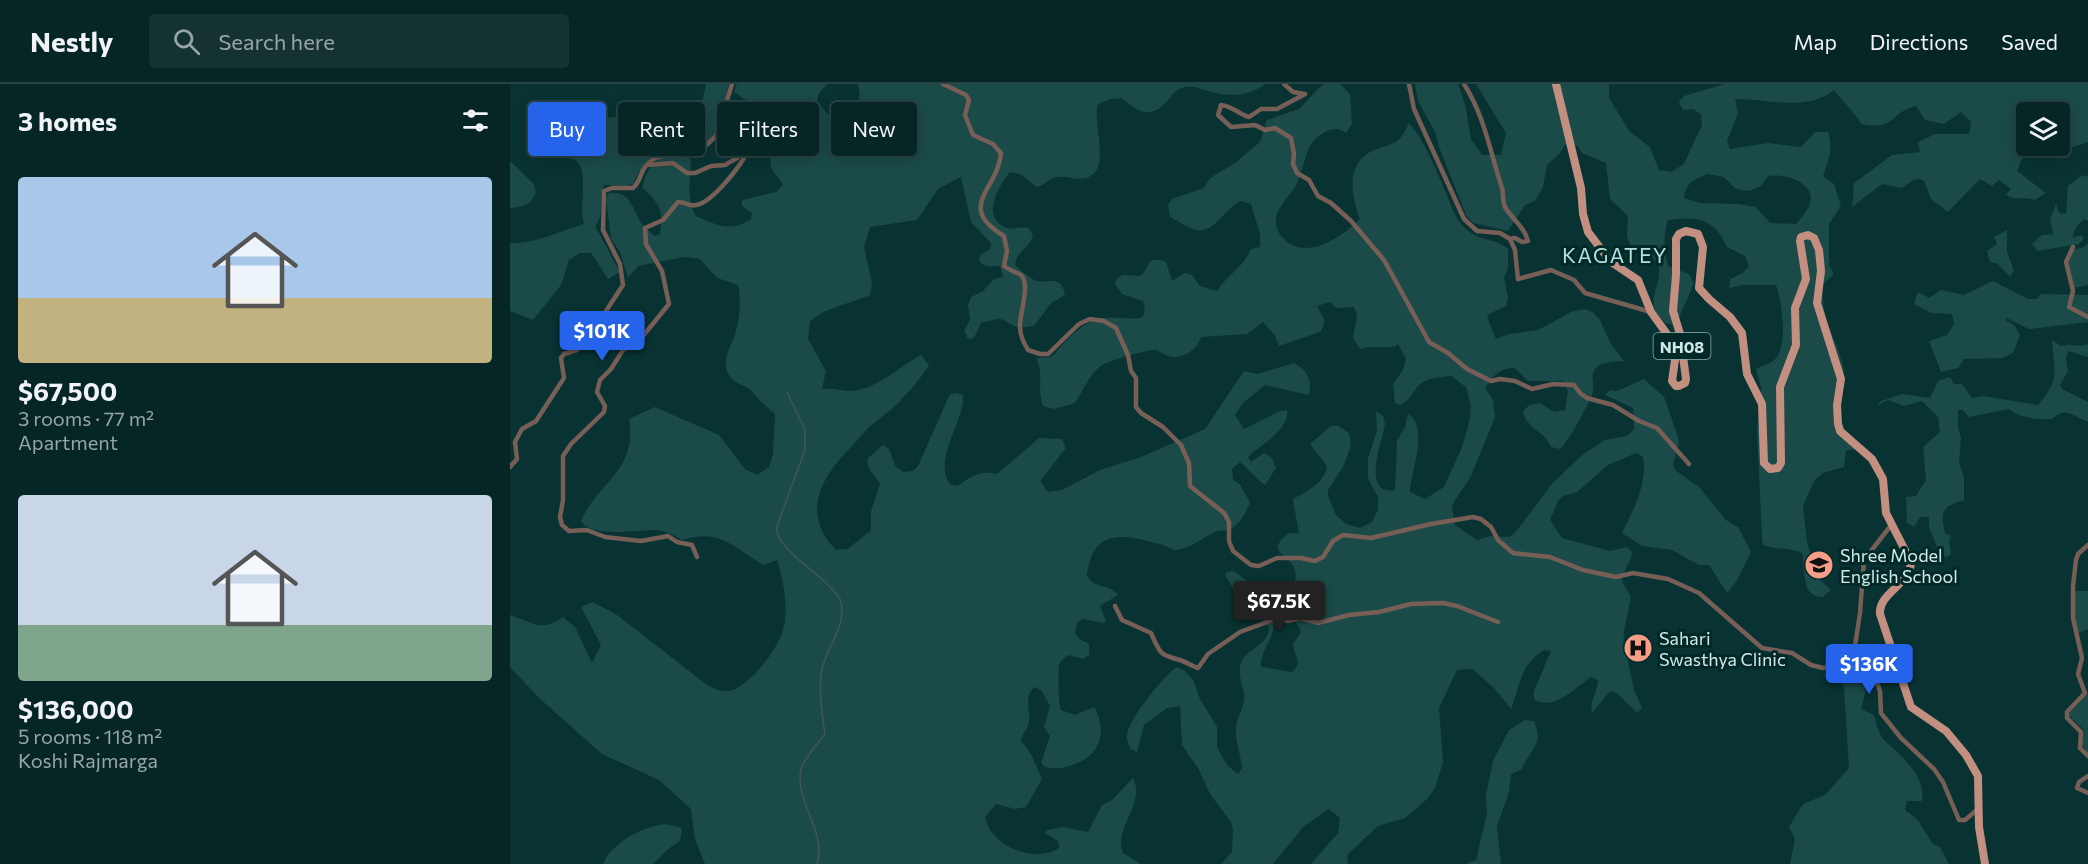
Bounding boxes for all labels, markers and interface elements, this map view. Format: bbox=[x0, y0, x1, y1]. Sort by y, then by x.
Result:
search box bbox=[149, 14, 569, 68]
text: Nestly bbox=[30, 24, 113, 58]
icon: search bbox=[170, 25, 203, 58]
text: Search here bbox=[218, 28, 335, 55]
text: Map bbox=[1794, 29, 1837, 54]
text: Directions bbox=[1870, 29, 1968, 54]
text: Saved bbox=[2001, 29, 2058, 54]
chip: Buy bbox=[528, 102, 606, 156]
chip: Rent bbox=[618, 102, 705, 156]
chip: Filters bbox=[717, 102, 819, 156]
chip: New bbox=[831, 102, 917, 156]
map controls bbox=[2016, 102, 2070, 156]
button: layers bbox=[2016, 102, 2070, 156]
icon: filters bbox=[459, 104, 492, 137]
text: 3 homes bbox=[18, 105, 117, 136]
icon: home bbox=[201, 216, 309, 324]
district label: KAGATEY bbox=[1562, 242, 1668, 267]
pin: $101K bbox=[560, 311, 644, 362]
text: $101K bbox=[574, 318, 630, 342]
road number: NH08 bbox=[1654, 333, 1710, 359]
text: $67,500 bbox=[18, 375, 117, 406]
text: 3 rooms · 77 m² bbox=[18, 406, 154, 430]
text: Apartment bbox=[18, 430, 118, 454]
icon: home bbox=[201, 534, 309, 642]
place label: Shree Model English School bbox=[1840, 544, 1958, 587]
school or university icon: Shree Model English School bbox=[1803, 549, 1835, 581]
pin: $67.5K bbox=[1230, 581, 1328, 632]
text: $67.5K bbox=[1247, 588, 1311, 612]
place label: Sahari Swasthya Clinic bbox=[1659, 627, 1786, 670]
hospital icon: Sahari Swasthya Clinic bbox=[1622, 632, 1654, 664]
pin: $136K bbox=[1827, 644, 1911, 695]
text: $136K bbox=[1840, 651, 1898, 675]
text: $136,000 bbox=[18, 693, 134, 724]
text: 5 rooms · 118 m² bbox=[18, 724, 162, 748]
text: Koshi Rajmarga bbox=[18, 748, 158, 772]

